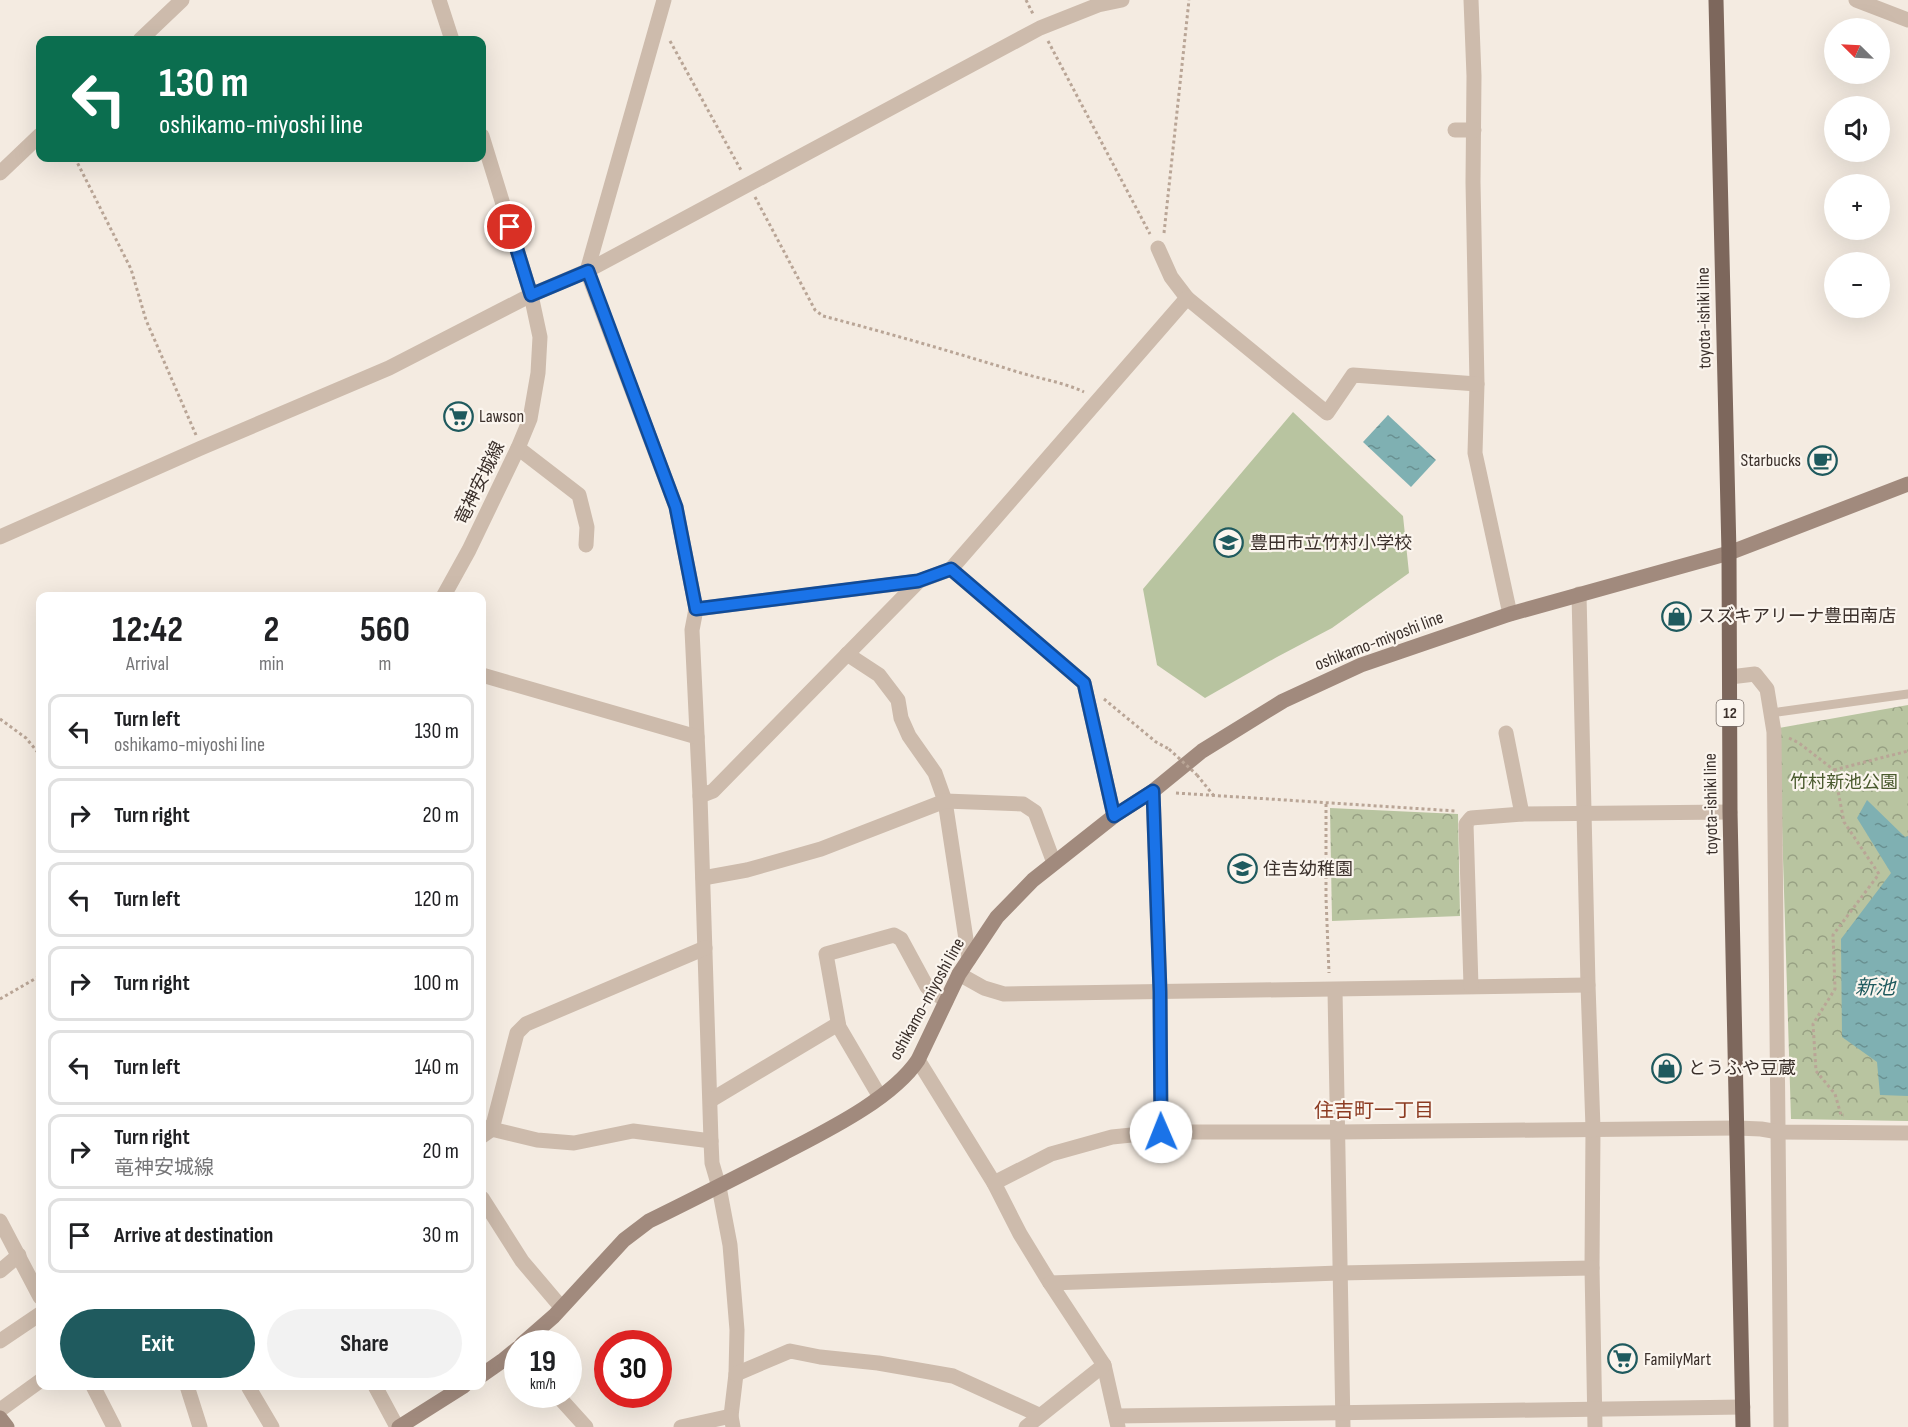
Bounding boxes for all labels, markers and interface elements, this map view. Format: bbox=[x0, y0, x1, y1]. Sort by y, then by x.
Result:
north arrow bbox=[1824, 18, 1890, 84]
map controls bbox=[1824, 18, 1890, 318]
text: 130 m bbox=[159, 58, 249, 109]
icon: left bbox=[60, 60, 138, 138]
button: sound bbox=[1824, 96, 1890, 162]
text: oshikamo-miyoshi line bbox=[159, 109, 363, 141]
button: + bbox=[1824, 174, 1890, 240]
pin bbox=[484, 201, 535, 252]
icon: arrive bbox=[493, 210, 526, 243]
button: − bbox=[1824, 252, 1890, 318]
street label: toyota-ishiki line bbox=[1693, 267, 1715, 369]
supermarket icon: Lawson bbox=[442, 400, 474, 432]
place label: Lawson bbox=[479, 406, 524, 427]
street label: 竜神安城線 bbox=[451, 438, 509, 528]
cafe icon: Starbucks bbox=[1806, 444, 1838, 476]
place label: Starbucks bbox=[1741, 450, 1801, 471]
school or university icon: 豊田市立竹村小学校 bbox=[1213, 527, 1245, 559]
place label: 豊田市立竹村小学校 bbox=[1250, 533, 1412, 554]
shop icon: スズキアリーナ豊田南店 bbox=[1661, 600, 1693, 632]
place label: スズキアリーナ豊田南店 bbox=[1698, 606, 1896, 627]
street label: oshikamo-miyoshi line bbox=[1312, 607, 1446, 675]
text: 12:42 bbox=[112, 609, 183, 652]
text: 2 bbox=[264, 609, 279, 652]
text: 560 bbox=[360, 609, 410, 652]
text: Arrival bbox=[126, 652, 169, 676]
text: min bbox=[259, 652, 284, 676]
text: m bbox=[379, 652, 391, 676]
road number: 12 bbox=[1716, 700, 1744, 726]
text: Turn left bbox=[114, 706, 180, 733]
icon: left bbox=[63, 715, 96, 748]
text: 130 m bbox=[415, 718, 459, 745]
text: oshikamo-miyoshi line bbox=[114, 733, 265, 757]
street label: toyota-ishiki line bbox=[1700, 753, 1722, 855]
park label: 竹村新池公園 bbox=[1790, 772, 1898, 793]
icon: right bbox=[63, 799, 96, 832]
text: Turn right bbox=[114, 802, 190, 829]
text: 20 m bbox=[423, 802, 459, 829]
school or university icon: 住吉幼稚園 bbox=[1226, 853, 1258, 885]
place label: 住吉幼稚園 bbox=[1263, 859, 1353, 880]
icon: left bbox=[63, 883, 96, 916]
text: Turn left bbox=[114, 886, 180, 913]
text: 120 m bbox=[415, 886, 459, 913]
street label: oshikamo-miyoshi line bbox=[885, 934, 969, 1064]
icon: right bbox=[63, 967, 96, 1000]
text: Turn right bbox=[114, 970, 190, 997]
text: 100 m bbox=[414, 970, 459, 997]
water label: 新池 bbox=[1855, 976, 1897, 1000]
icon: left bbox=[63, 1051, 96, 1084]
shop icon: とうふや豆蔵 bbox=[1651, 1052, 1683, 1084]
text: Turn left bbox=[114, 1054, 180, 1081]
text: 140 m bbox=[415, 1054, 459, 1081]
place label: とうふや豆蔵 bbox=[1688, 1058, 1796, 1079]
district label: 住吉町一丁目 bbox=[1314, 1099, 1434, 1123]
position arrow bbox=[1129, 1100, 1193, 1164]
text: Turn right bbox=[114, 1124, 190, 1151]
icon: right bbox=[63, 1135, 96, 1168]
text: 20 m bbox=[423, 1138, 459, 1165]
text: 竜神安城線 bbox=[114, 1156, 214, 1180]
icon: arrive bbox=[63, 1219, 96, 1252]
text: Arrive at destination bbox=[114, 1222, 273, 1249]
text: 30 m bbox=[422, 1222, 459, 1249]
button: Exit bbox=[60, 1309, 255, 1378]
button: Share bbox=[267, 1309, 462, 1378]
speed limit sign: 30 bbox=[594, 1330, 672, 1408]
supermarket icon: FamilyMart bbox=[1607, 1343, 1639, 1375]
text: 19 bbox=[530, 1344, 556, 1380]
place label: FamilyMart bbox=[1644, 1349, 1712, 1370]
text: km/h bbox=[530, 1375, 556, 1394]

